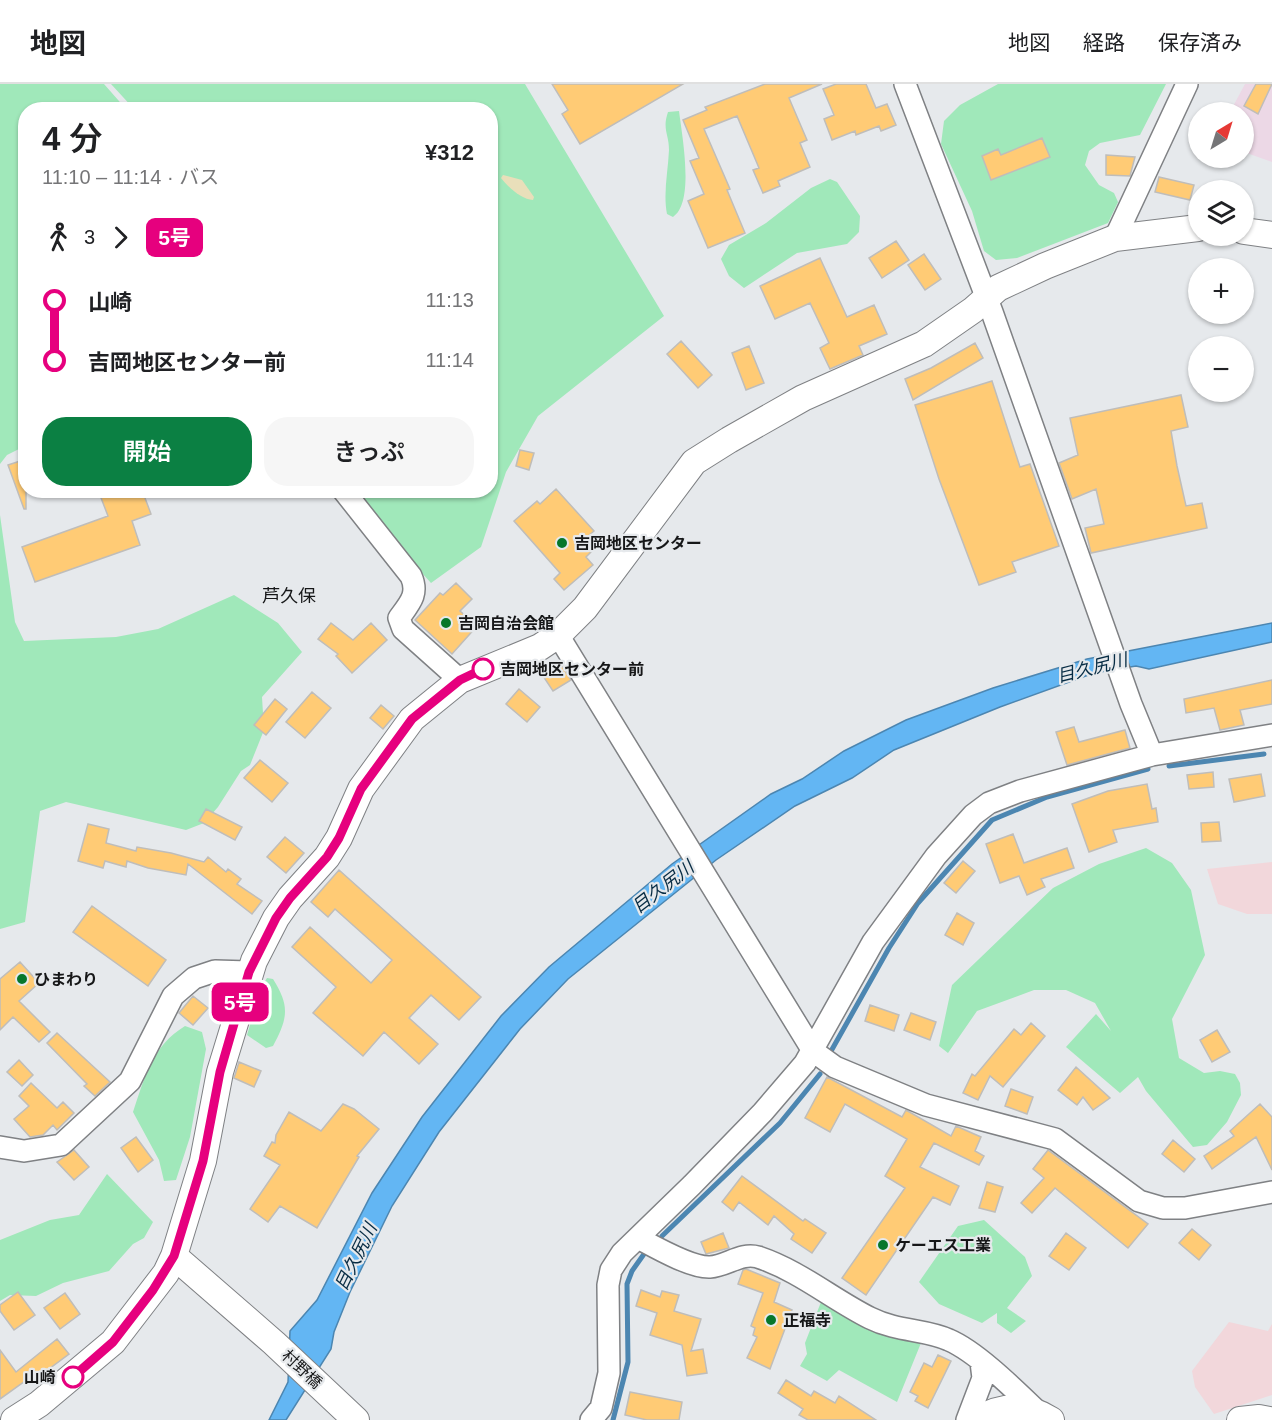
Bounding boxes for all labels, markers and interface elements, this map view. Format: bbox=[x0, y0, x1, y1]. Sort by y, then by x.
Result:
text: 地図 bbox=[30, 28, 86, 59]
text: 地図 bbox=[1008, 31, 1050, 54]
text: 経路 bbox=[1083, 31, 1125, 54]
text: 保存済み bbox=[1158, 31, 1242, 54]
north arrow bbox=[1188, 102, 1254, 168]
map controls bbox=[1188, 102, 1254, 402]
text: 4 分 bbox=[42, 120, 103, 157]
text: ¥312 bbox=[425, 140, 474, 165]
text: 11:10 – 11:14 · バス bbox=[42, 166, 219, 188]
button: layers bbox=[1188, 180, 1254, 246]
icon: walk bbox=[42, 221, 75, 254]
icon: forward bbox=[104, 221, 137, 254]
text: 3 bbox=[84, 226, 95, 248]
text: 5号 bbox=[158, 226, 191, 249]
button: + bbox=[1188, 258, 1254, 324]
text: 11:13 bbox=[425, 289, 474, 311]
text: 山崎 bbox=[88, 290, 132, 315]
button: − bbox=[1188, 336, 1254, 402]
text: 11:14 bbox=[425, 349, 474, 371]
text: 吉岡地区センター前 bbox=[88, 350, 286, 375]
button: 開始 bbox=[42, 417, 252, 486]
button: きっぷ bbox=[264, 417, 474, 486]
place label: 吉岡地区センター bbox=[574, 535, 702, 552]
marker: 吉岡地区センター bbox=[555, 536, 569, 550]
district label: 芦久保 bbox=[262, 586, 316, 606]
place label: 吉岡自治会館 bbox=[458, 615, 554, 632]
marker: 吉岡自治会館 bbox=[439, 616, 453, 630]
water label: 目久尻川 bbox=[1055, 649, 1131, 686]
marker: 吉岡地区センター前 bbox=[472, 658, 494, 680]
place label: 吉岡地区センター前 bbox=[500, 661, 644, 678]
water label: 目久尻川 bbox=[628, 856, 699, 917]
place label: ひまわり bbox=[34, 971, 98, 988]
marker: ひまわり bbox=[15, 972, 29, 986]
line badge: 5号 bbox=[213, 982, 267, 1022]
text: 5号 bbox=[224, 991, 256, 1014]
water label: 目久尻川 bbox=[331, 1218, 382, 1294]
place label: ケーエス工業 bbox=[895, 1237, 991, 1254]
marker: ケーエス工業 bbox=[876, 1238, 890, 1252]
place label: 正福寺 bbox=[783, 1312, 831, 1329]
marker: 正福寺 bbox=[764, 1313, 778, 1327]
street label: 村野橋 bbox=[279, 1346, 325, 1392]
marker: 山崎 bbox=[62, 1366, 84, 1388]
place label: 山崎 bbox=[24, 1369, 56, 1386]

